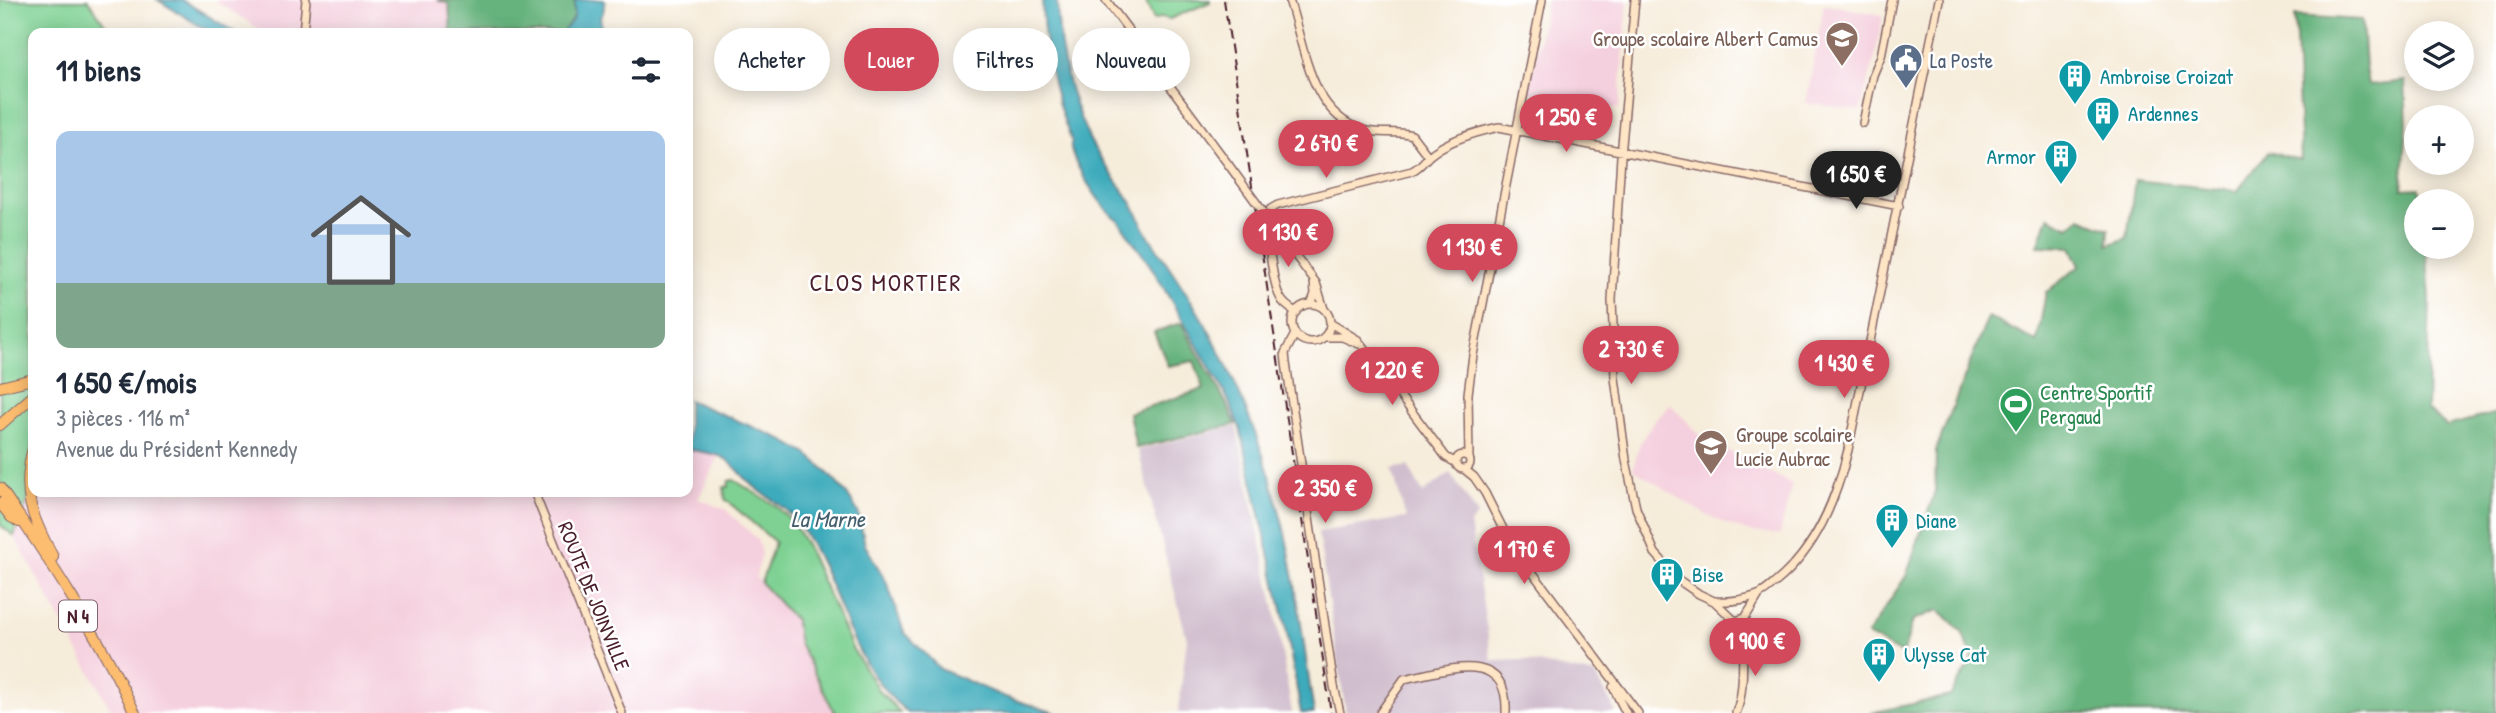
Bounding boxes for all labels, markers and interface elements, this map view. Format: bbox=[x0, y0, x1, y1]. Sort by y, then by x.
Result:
school or university icon: Groupe scolaire Albert Camus bbox=[1823, 19, 1861, 68]
map controls bbox=[2404, 21, 2474, 259]
button: layers bbox=[2404, 21, 2474, 91]
place label: Groupe scolaire Albert Camus bbox=[1593, 24, 1818, 53]
chip: Acheter bbox=[714, 28, 830, 91]
chip: Louer bbox=[844, 28, 939, 91]
chip: Filtres bbox=[953, 28, 1058, 91]
chip: Nouveau bbox=[1072, 28, 1190, 91]
public building icon: La Poste bbox=[1887, 41, 1925, 90]
place label: La Poste bbox=[1930, 46, 1993, 75]
text: 11 biens bbox=[56, 50, 141, 90]
icon: filters bbox=[627, 51, 665, 89]
building icon: Ambroise Croizat bbox=[2056, 57, 2094, 106]
place label: Ambroise Croizat bbox=[2100, 62, 2234, 91]
pin: 1 250 € bbox=[1501, 94, 1631, 154]
building icon: Ardennes bbox=[2084, 94, 2122, 143]
place label: Ardennes bbox=[2128, 99, 2198, 128]
text: 1 250 € bbox=[1536, 101, 1596, 132]
button: + bbox=[2404, 105, 2474, 175]
pin: 2 670 € bbox=[1261, 120, 1391, 180]
text: 2 670 € bbox=[1294, 127, 1358, 158]
building icon: Armor bbox=[2042, 137, 2080, 186]
place label: Armor bbox=[1987, 142, 2036, 171]
pin: 1 650 € bbox=[1791, 152, 1921, 211]
text: 1 650 € bbox=[1826, 158, 1886, 189]
icon: home bbox=[298, 177, 424, 303]
button: − bbox=[2404, 189, 2474, 259]
pin: 1 130 € bbox=[1223, 210, 1353, 269]
text: 1 130 € bbox=[1259, 216, 1317, 247]
pin: 1 130 € bbox=[1407, 224, 1537, 284]
text: 1 130 € bbox=[1443, 231, 1501, 262]
district label: CLOS MORTIER bbox=[810, 266, 962, 298]
pin: 2 730 € bbox=[1566, 326, 1696, 386]
text: 2 730 € bbox=[1599, 333, 1663, 364]
pin: 1 430 € bbox=[1779, 340, 1909, 400]
text: 1 430 € bbox=[1814, 347, 1874, 378]
pin: 1 220 € bbox=[1327, 348, 1457, 407]
text: 1 220 € bbox=[1361, 354, 1423, 385]
text: 1 650 €/mois bbox=[56, 362, 197, 402]
place label: Centre Sportif Pergaud bbox=[2040, 378, 2153, 431]
sports icon: Centre Sportif Pergaud bbox=[1997, 385, 2035, 434]
text: 3 pièces · 116 m² bbox=[56, 402, 190, 433]
place label: Groupe scolaire Lucie Aubrac bbox=[1736, 420, 1853, 473]
school or university icon: Groupe scolaire Lucie Aubrac bbox=[1692, 427, 1730, 476]
text: Avenue du Président Kennedy bbox=[56, 433, 298, 464]
pin: 2 350 € bbox=[1260, 466, 1390, 525]
text: 2 350 € bbox=[1294, 472, 1356, 503]
building icon: Diane bbox=[1873, 501, 1911, 550]
water label: La Marne bbox=[791, 503, 866, 534]
place label: Diane bbox=[1916, 506, 1957, 535]
street label: ROUTE DE JOINVILLE bbox=[551, 517, 637, 675]
pin: 1 170 € bbox=[1459, 526, 1589, 586]
text: 1 170 € bbox=[1494, 533, 1554, 564]
building icon: Bise bbox=[1648, 555, 1686, 604]
place label: Bise bbox=[1692, 560, 1724, 589]
road number: N 4 bbox=[59, 600, 97, 632]
pin: 1 900 € bbox=[1690, 618, 1820, 678]
text: 1 900 € bbox=[1725, 625, 1785, 656]
building icon: Ulysse Cat bbox=[1860, 635, 1898, 684]
place label: Ulysse Cat bbox=[1904, 640, 1987, 669]

